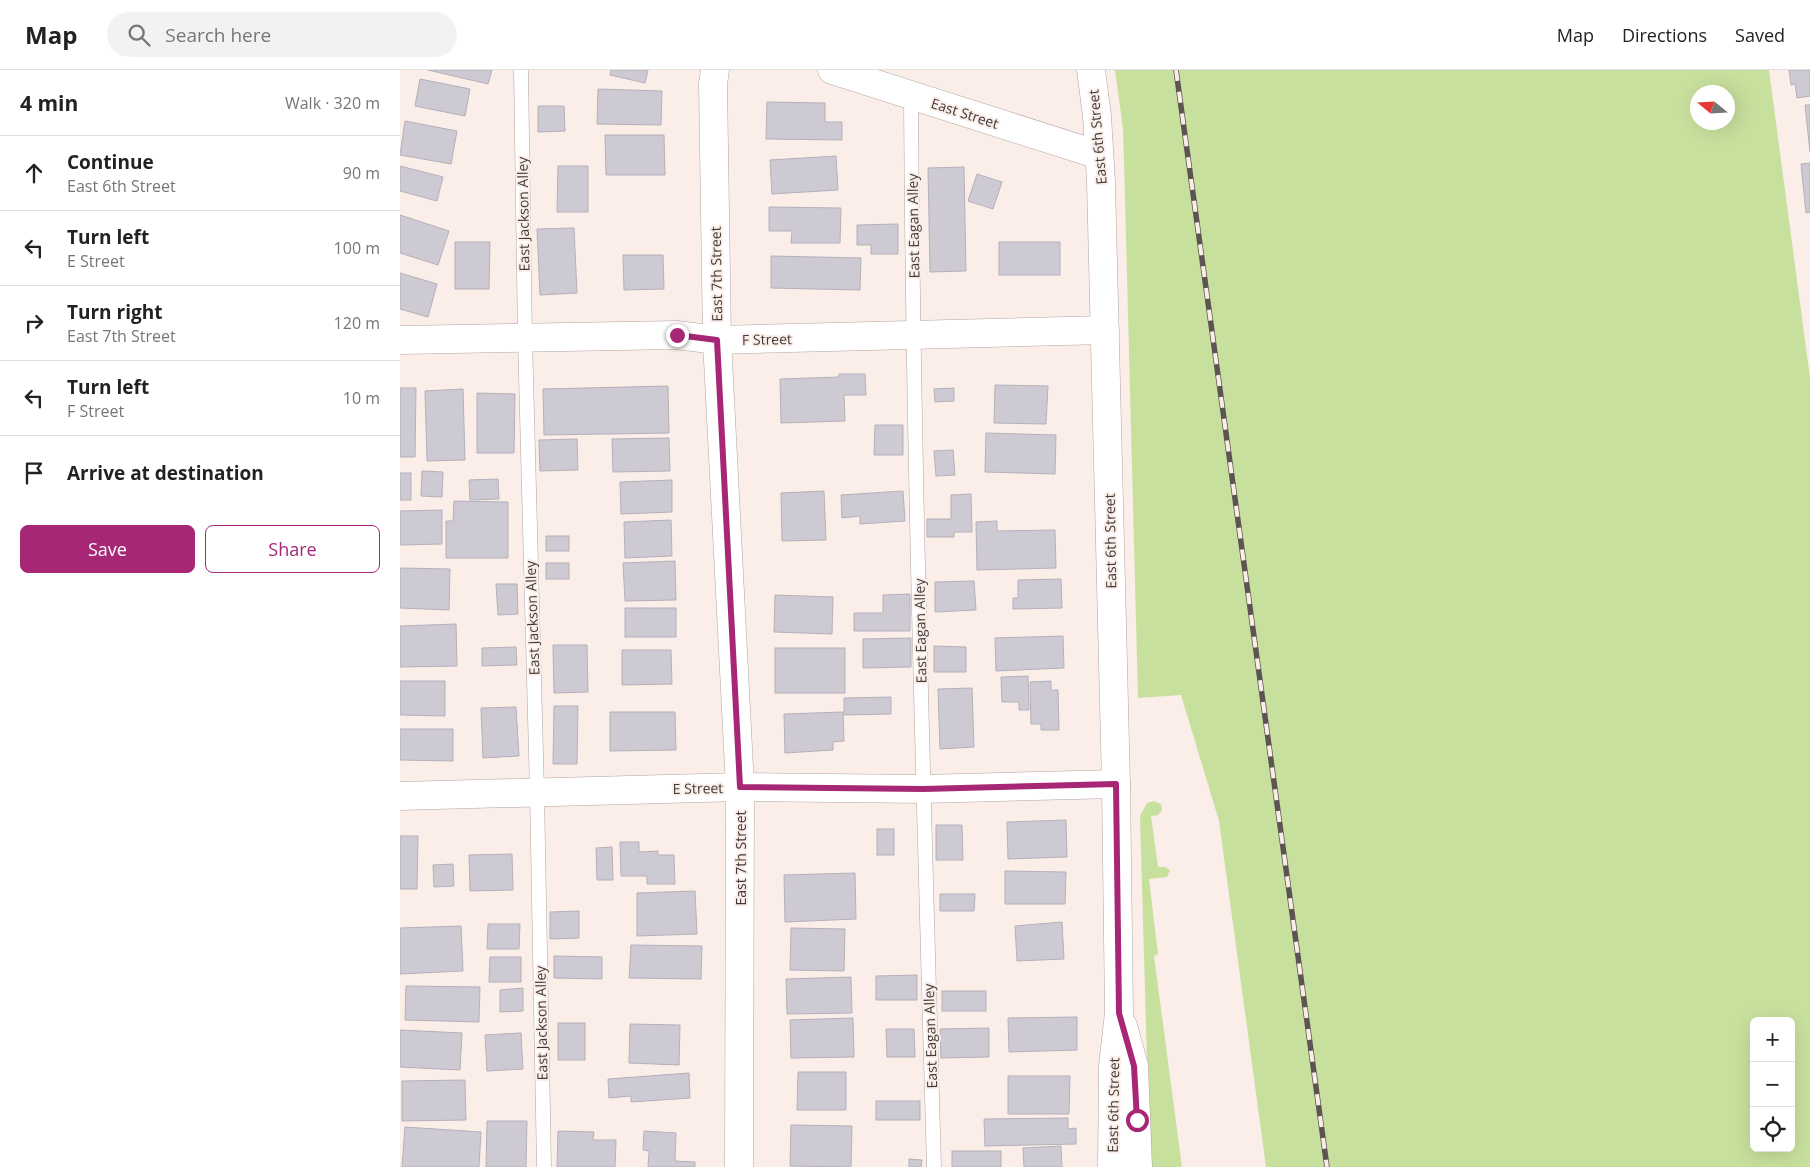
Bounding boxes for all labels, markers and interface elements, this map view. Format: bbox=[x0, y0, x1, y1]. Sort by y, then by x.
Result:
search box bbox=[107, 12, 457, 57]
text: Map bbox=[25, 18, 77, 51]
icon: search bbox=[125, 21, 153, 49]
text: Search here bbox=[165, 22, 271, 48]
text: Map bbox=[1557, 23, 1594, 47]
text: Directions bbox=[1622, 23, 1707, 47]
text: Saved bbox=[1735, 23, 1785, 47]
north arrow bbox=[1690, 85, 1735, 130]
text: 4 min bbox=[20, 89, 78, 117]
street label: East 6th Street bbox=[1083, 89, 1111, 185]
text: Walk · 320 m bbox=[285, 92, 380, 114]
street label: East Street bbox=[929, 93, 1001, 133]
text: Continue bbox=[67, 149, 154, 175]
street label: East Jackson Alley bbox=[512, 156, 533, 271]
icon: ahead bbox=[20, 159, 48, 187]
text: 90 m bbox=[343, 162, 380, 184]
street label: East Eagan Alley bbox=[903, 172, 923, 279]
text: East 6th Street bbox=[67, 175, 176, 197]
text: Turn left bbox=[67, 224, 149, 250]
street label: East 7th Street bbox=[706, 226, 726, 322]
icon: left bbox=[20, 234, 48, 262]
text: 100 m bbox=[334, 237, 380, 259]
text: E Street bbox=[67, 250, 125, 272]
text: Turn right bbox=[67, 299, 162, 325]
icon: right bbox=[20, 309, 48, 337]
text: 120 m bbox=[334, 312, 380, 334]
route end bbox=[666, 324, 689, 347]
text: East 7th Street bbox=[67, 325, 176, 347]
street label: F Street bbox=[742, 329, 792, 349]
text: Turn left bbox=[67, 374, 149, 400]
icon: left bbox=[20, 384, 48, 412]
text: 10 m bbox=[343, 387, 380, 409]
text: F Street bbox=[67, 400, 124, 422]
icon: arrive bbox=[20, 459, 48, 487]
text: Arrive at destination bbox=[67, 460, 264, 486]
street label: East 6th Street bbox=[1100, 493, 1120, 589]
button: Save bbox=[20, 525, 195, 573]
button: Share bbox=[205, 525, 380, 573]
street label: East Jackson Alley bbox=[520, 559, 543, 676]
street label: East Eagan Alley bbox=[910, 577, 930, 684]
street label: E Street bbox=[673, 778, 723, 798]
street label: East 7th Street bbox=[731, 810, 750, 906]
street label: East Jackson Alley bbox=[530, 965, 551, 1080]
street label: East Eagan Alley bbox=[919, 982, 941, 1089]
map controls bbox=[1750, 1017, 1795, 1152]
button: + bbox=[1750, 1017, 1795, 1062]
street label: East 6th Street bbox=[1103, 1057, 1123, 1153]
button: − bbox=[1750, 1062, 1795, 1107]
button: locate bbox=[1750, 1107, 1795, 1152]
route start bbox=[1126, 1109, 1149, 1132]

